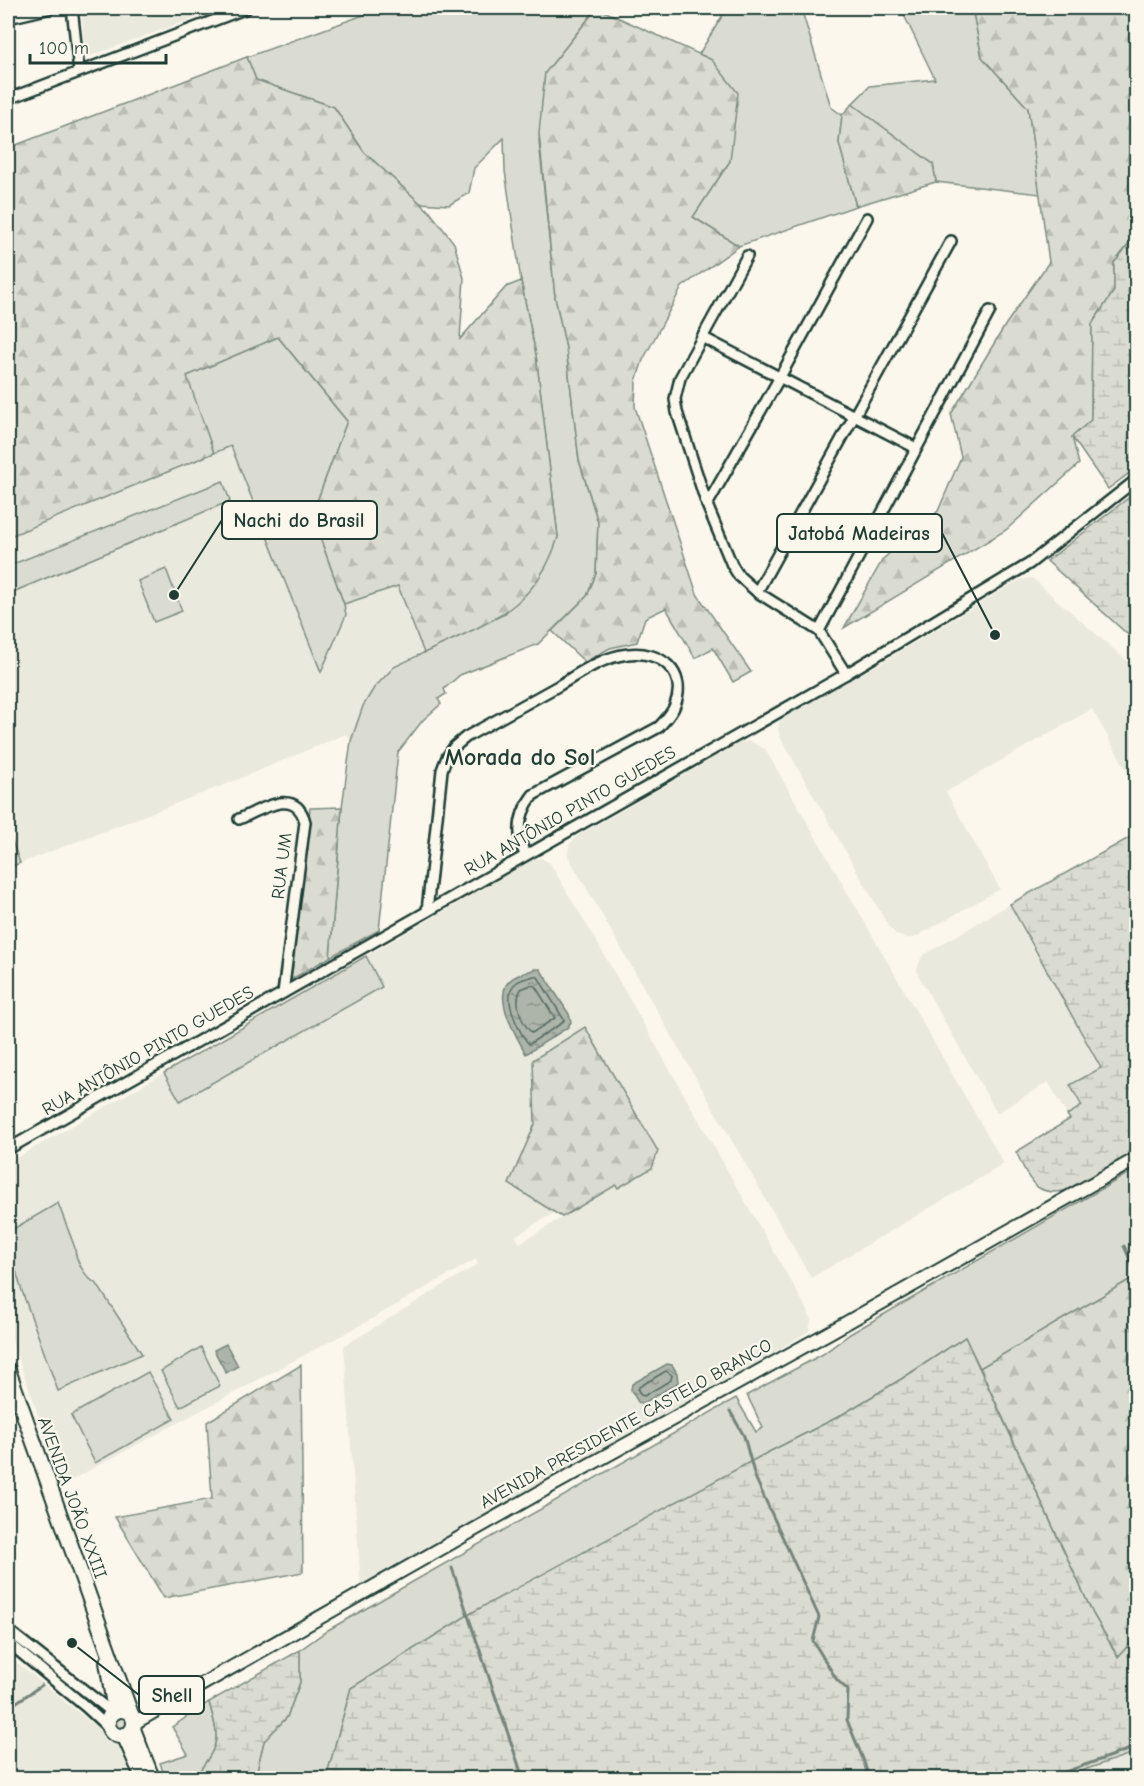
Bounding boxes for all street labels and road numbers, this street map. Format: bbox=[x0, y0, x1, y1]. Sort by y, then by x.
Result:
street label: RUA ANTÔNIO PINTO GUEDES bbox=[460, 741, 680, 880]
street label: RUA UM bbox=[268, 832, 296, 900]
street label: RUA ANTÔNIO PINTO GUEDES bbox=[38, 981, 258, 1120]
street label: AVENIDA PRESIDENTE CASTELO BRANCO bbox=[476, 1335, 776, 1513]
street label: AVENIDA JOÃO XXIII bbox=[33, 1414, 111, 1582]

